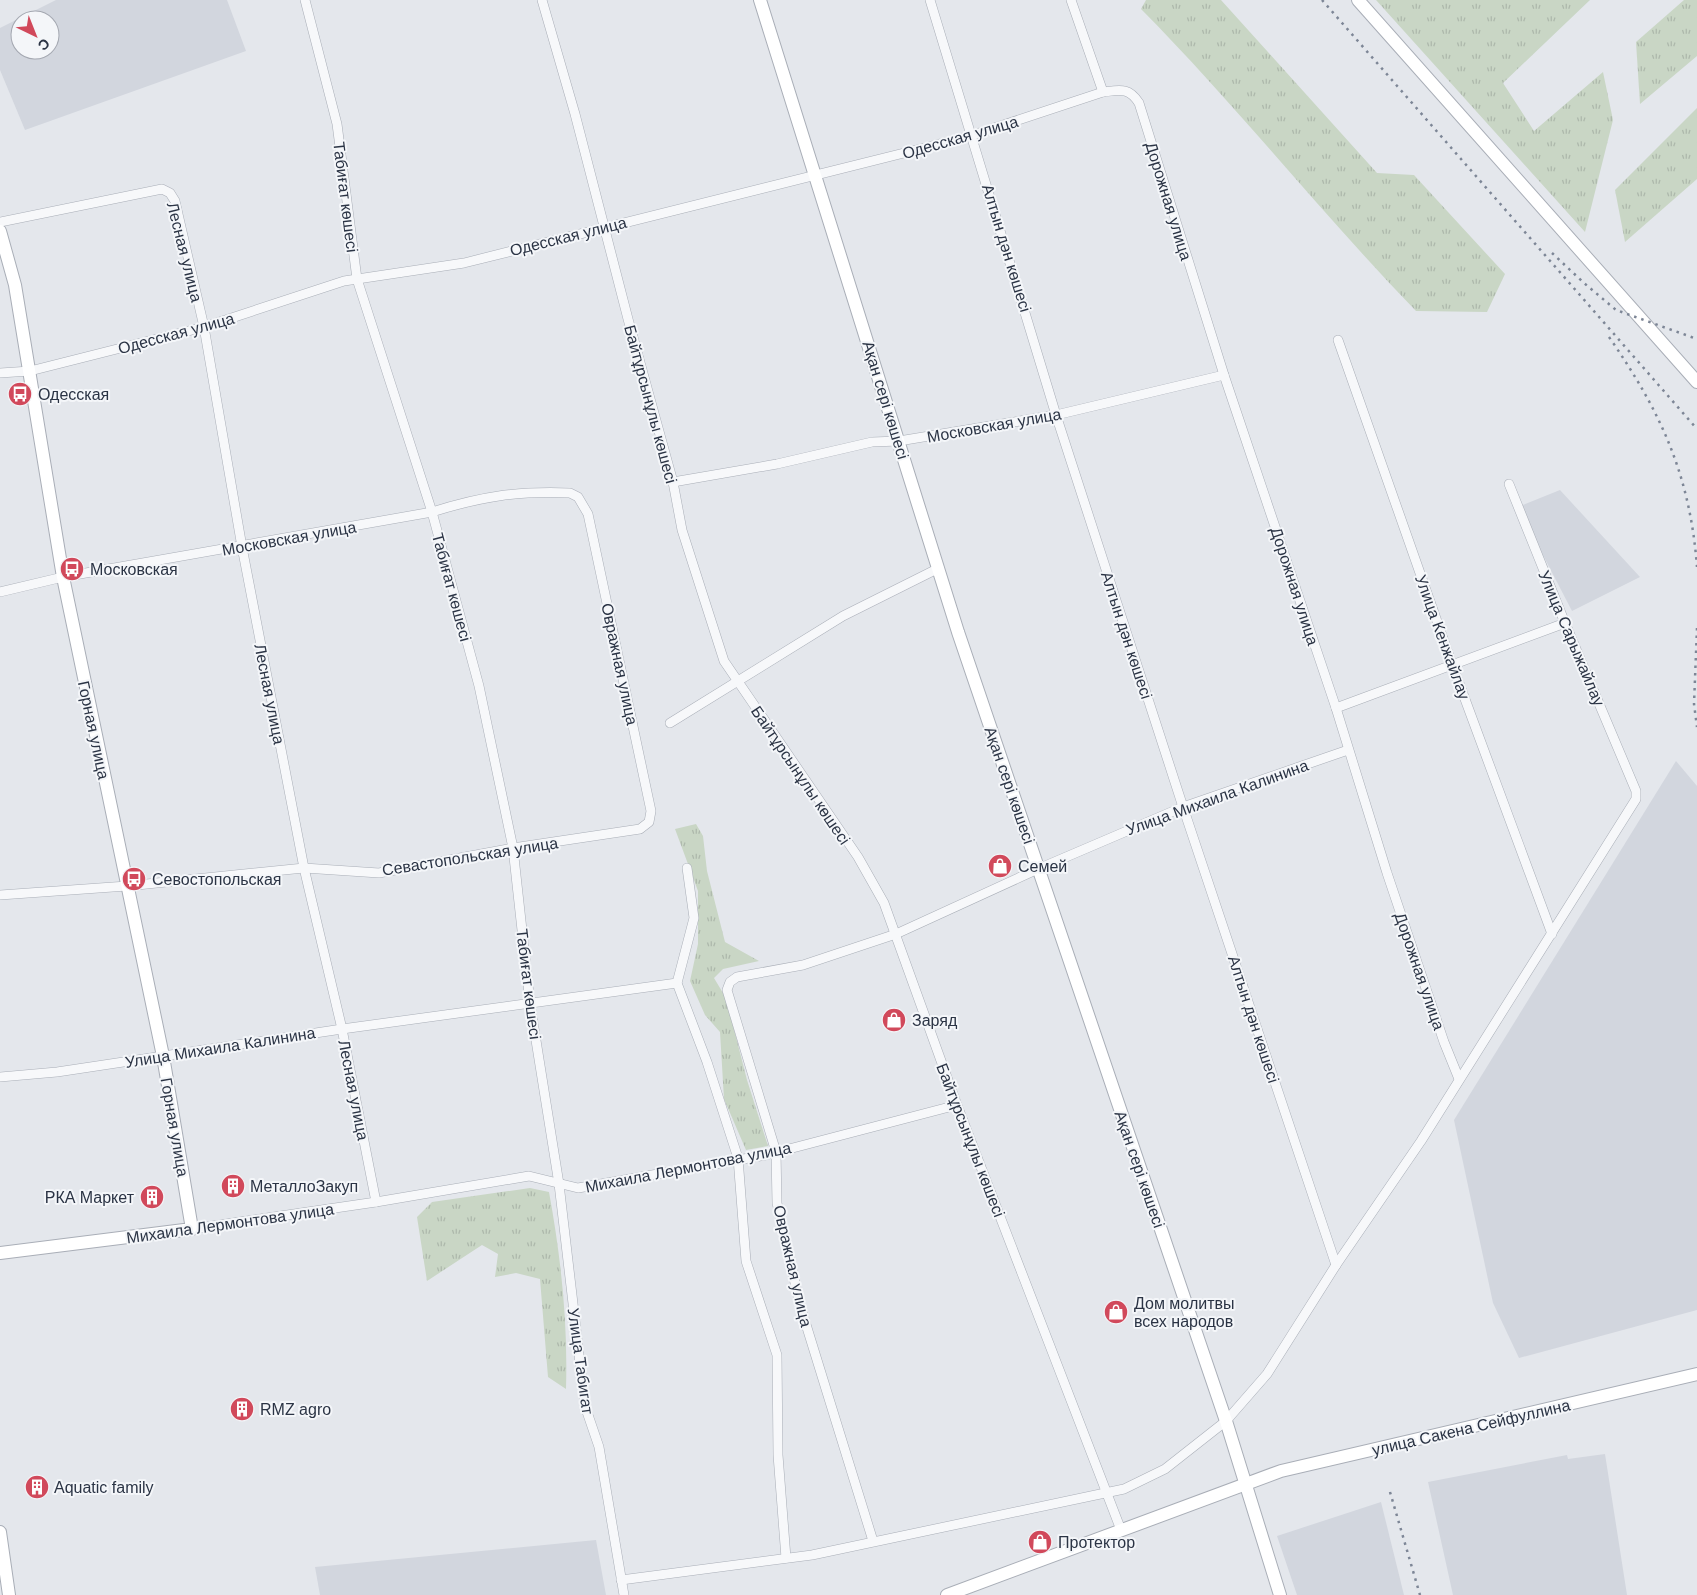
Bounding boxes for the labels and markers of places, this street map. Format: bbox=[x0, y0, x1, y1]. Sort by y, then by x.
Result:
bus stop icon: Одесская bbox=[7, 381, 33, 407]
place label: Одесская bbox=[38, 386, 109, 403]
bus stop icon: Московская bbox=[59, 556, 85, 582]
place label: Московская bbox=[90, 561, 178, 578]
shop icon: Семей bbox=[987, 853, 1013, 879]
place label: Семей bbox=[1018, 858, 1067, 875]
bus stop icon: Севостопольская bbox=[121, 866, 147, 892]
place label: Севостопольская bbox=[152, 871, 282, 888]
shop icon: Заряд bbox=[881, 1007, 907, 1033]
place label: Заряд bbox=[912, 1012, 958, 1029]
building icon: МеталлоЗакуп bbox=[220, 1173, 246, 1199]
place label: МеталлоЗакуп bbox=[250, 1178, 358, 1195]
building icon: РКА Маркет bbox=[139, 1184, 165, 1210]
place label: РКА Маркет bbox=[45, 1189, 135, 1206]
place label: Дом молитвы всех народов bbox=[1134, 1295, 1235, 1330]
shop icon: Дом молитвы всех народов bbox=[1103, 1299, 1129, 1325]
building icon: RMZ agro bbox=[229, 1396, 255, 1422]
place label: RMZ agro bbox=[260, 1401, 331, 1418]
building icon: Aquatic family bbox=[24, 1474, 50, 1500]
place label: Aquatic family bbox=[54, 1479, 154, 1496]
shop icon: Протектор bbox=[1027, 1529, 1053, 1555]
place label: Протектор bbox=[1058, 1534, 1135, 1551]

